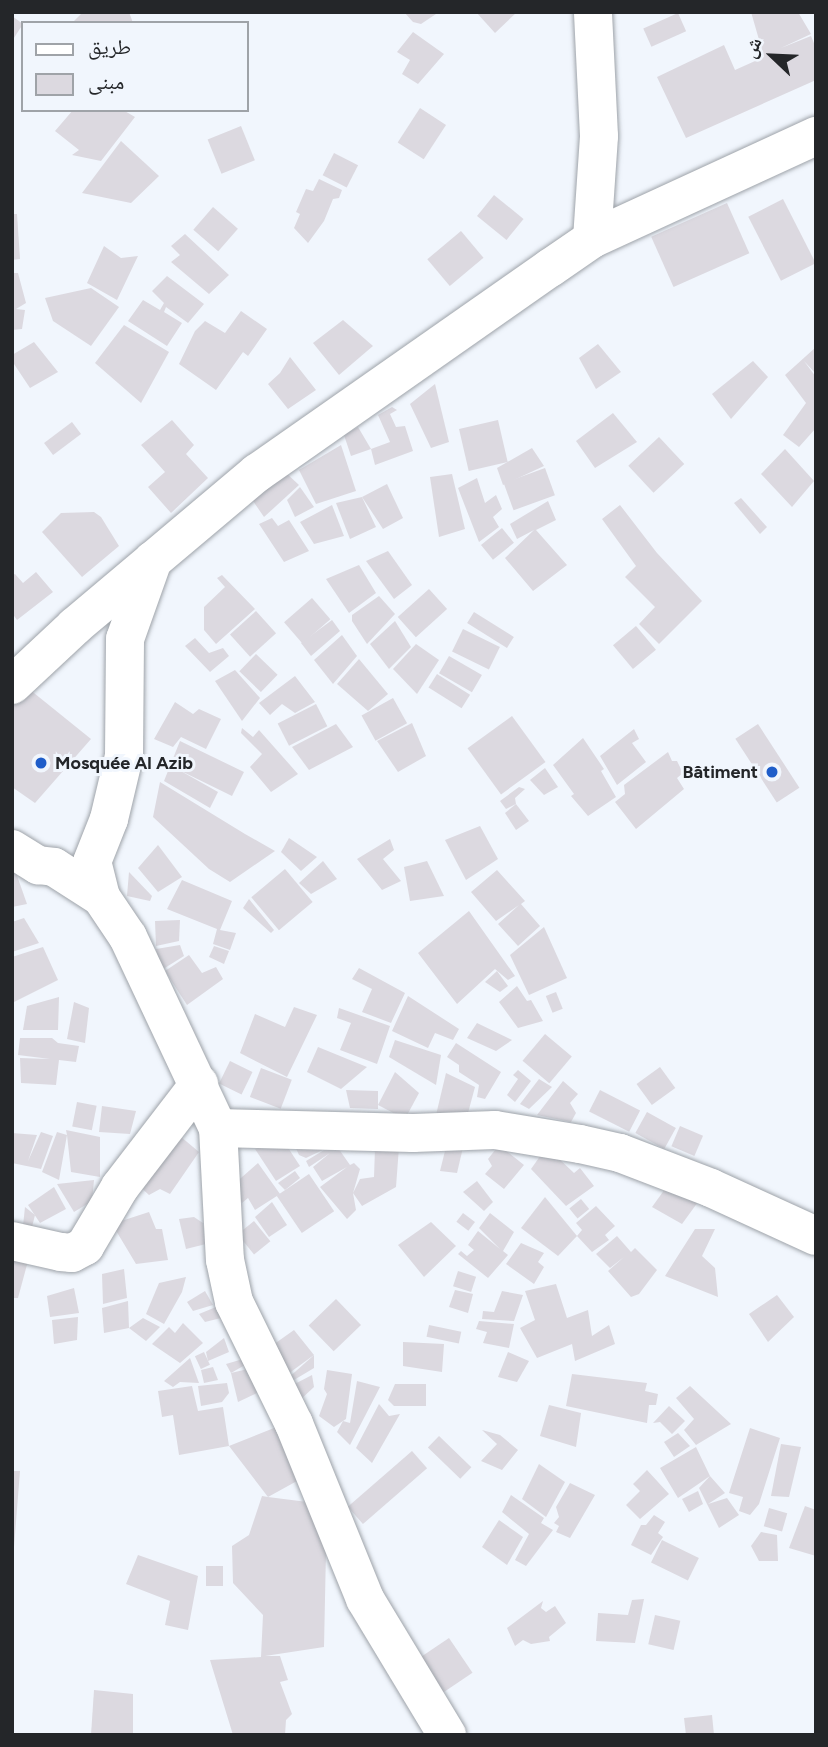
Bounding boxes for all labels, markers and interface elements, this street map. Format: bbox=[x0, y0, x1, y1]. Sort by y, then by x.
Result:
legend bbox=[21, 21, 248, 112]
north arrow bbox=[737, 21, 807, 91]
text: طريق bbox=[88, 34, 131, 59]
text: ش bbox=[738, 34, 767, 61]
text: مبنى bbox=[88, 69, 124, 94]
place label: Mosquée Al Azib bbox=[55, 752, 193, 774]
marker: Mosquée Al Azib bbox=[33, 755, 49, 771]
place label: Bâtiment bbox=[682, 761, 758, 783]
marker: Bâtiment bbox=[764, 764, 780, 780]

